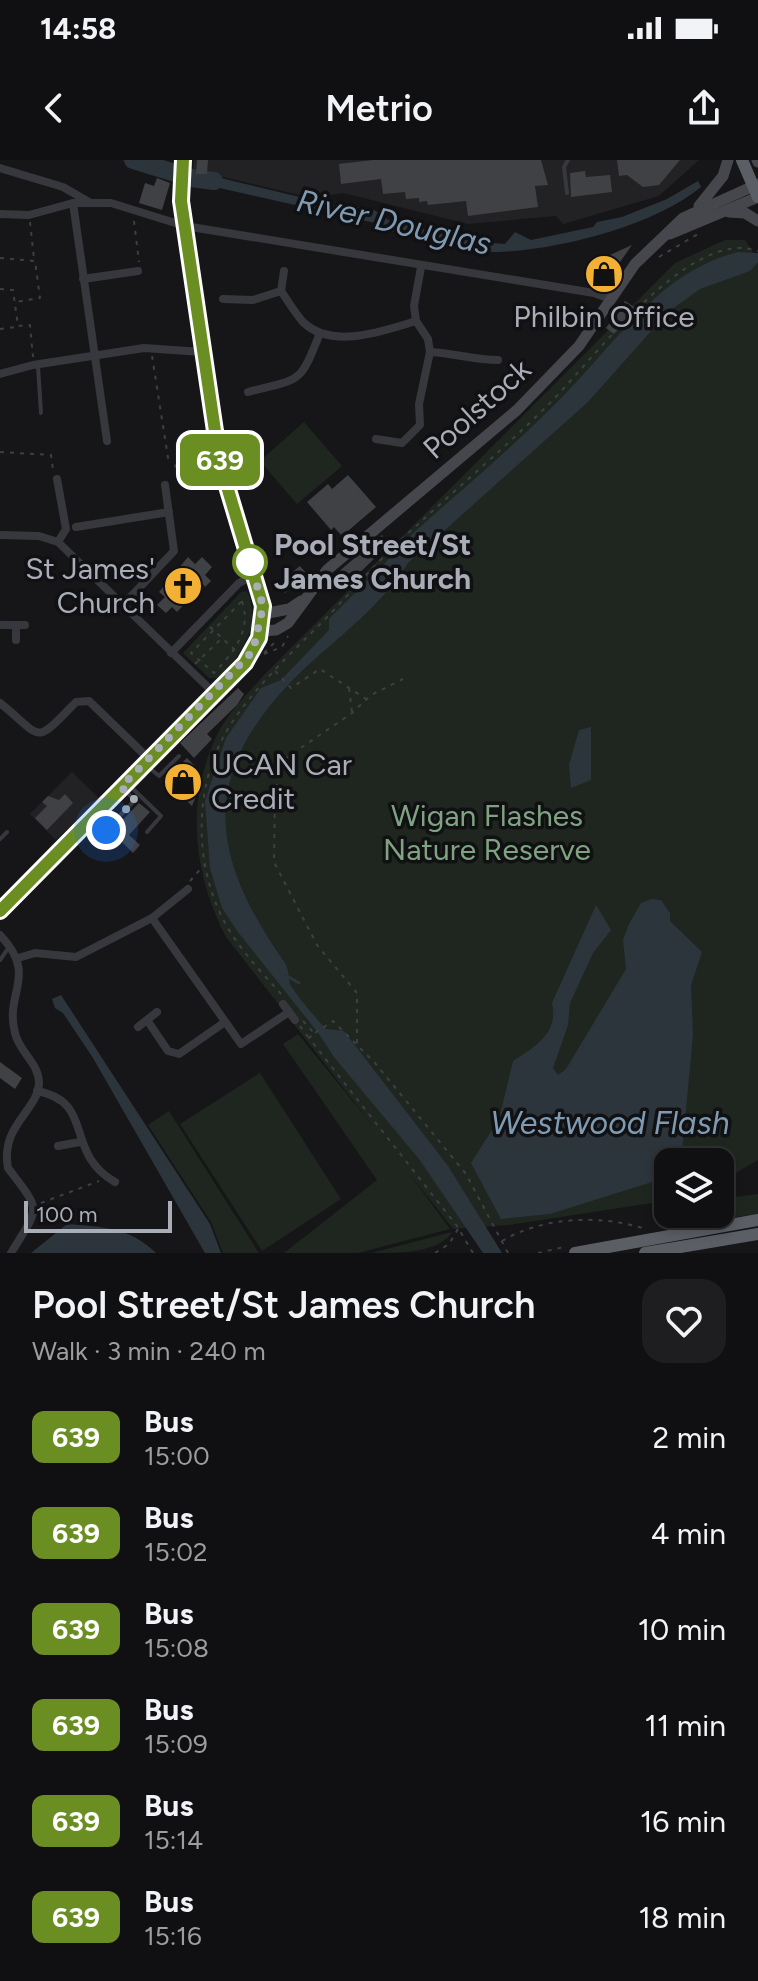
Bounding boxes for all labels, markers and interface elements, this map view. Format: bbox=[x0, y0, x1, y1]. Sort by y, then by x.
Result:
text: 14:58 bbox=[40, 10, 116, 47]
icon: back bbox=[32, 86, 76, 130]
icon: share bbox=[682, 86, 726, 130]
text: Metrio bbox=[325, 87, 433, 130]
water label: River Douglas bbox=[293, 181, 495, 263]
shop icon: Philbin Office bbox=[583, 253, 625, 295]
place label: Philbin Office bbox=[513, 298, 695, 335]
street label: Poolstock bbox=[415, 350, 538, 467]
line badge: 639 bbox=[174, 434, 266, 486]
text: 639 bbox=[196, 443, 244, 477]
place label: Pool Street/St James Church bbox=[274, 526, 471, 597]
marker: Pool Street/St James Church bbox=[233, 545, 267, 579]
place label: St James' Church bbox=[25, 550, 155, 621]
church icon: St James' Church bbox=[162, 565, 204, 607]
place label: UCAN Car Credit bbox=[211, 746, 352, 817]
shop icon: UCAN Car Credit bbox=[162, 761, 204, 803]
park label: Wigan Flashes Nature Reserve bbox=[383, 797, 591, 868]
your location bbox=[86, 810, 126, 850]
water label: Westwood Flash bbox=[490, 1104, 730, 1142]
map controls bbox=[654, 1148, 734, 1228]
button: layers bbox=[654, 1148, 734, 1228]
scale bar bbox=[24, 1197, 172, 1233]
text: 100 m bbox=[36, 1201, 97, 1228]
button: heart bbox=[642, 1279, 726, 1363]
text: Pool Street/St James Church bbox=[32, 1282, 536, 1328]
text: Walk · 3 min · 240 m bbox=[32, 1335, 266, 1367]
text: Bus bbox=[144, 1403, 193, 1440]
text: 2 min bbox=[653, 1419, 726, 1456]
text: 639 bbox=[52, 1420, 100, 1454]
text: 15:00 bbox=[144, 1440, 210, 1472]
text: Bus bbox=[144, 1499, 193, 1536]
text: 4 min bbox=[651, 1515, 726, 1552]
text: 639 bbox=[52, 1516, 100, 1550]
text: 15:02 bbox=[144, 1536, 207, 1568]
text: Bus bbox=[144, 1595, 193, 1632]
text: 10 min bbox=[638, 1611, 726, 1648]
text: 639 bbox=[52, 1612, 100, 1646]
text: 15:08 bbox=[144, 1632, 209, 1664]
text: Bus bbox=[144, 1691, 193, 1728]
text: 11 min bbox=[645, 1707, 726, 1744]
text: 639 bbox=[52, 1708, 100, 1742]
text: 15:09 bbox=[144, 1728, 208, 1760]
text: Bus bbox=[144, 1787, 193, 1824]
text: 16 min bbox=[640, 1803, 726, 1840]
text: 639 bbox=[52, 1804, 100, 1838]
text: 15:14 bbox=[144, 1824, 203, 1856]
text: Bus bbox=[144, 1883, 193, 1920]
text: 18 min bbox=[639, 1899, 726, 1936]
text: 639 bbox=[52, 1900, 100, 1934]
text: 15:16 bbox=[144, 1920, 202, 1952]

